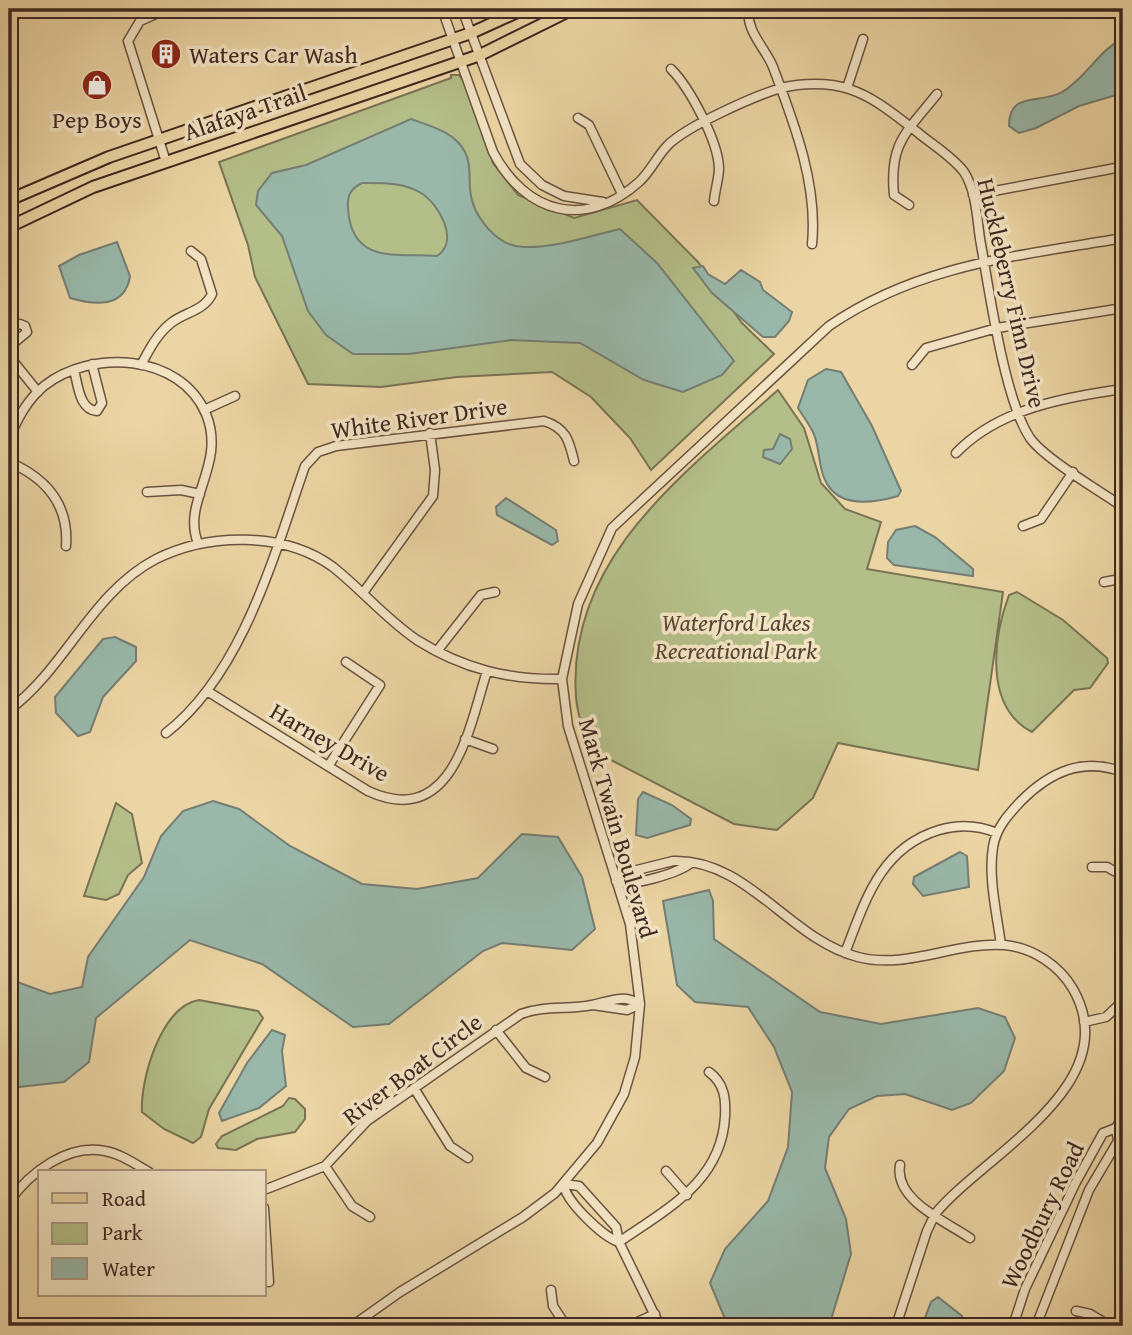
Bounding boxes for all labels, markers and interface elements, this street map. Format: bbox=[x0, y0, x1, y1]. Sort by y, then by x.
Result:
building icon: Waters Car Wash bbox=[149, 37, 183, 71]
place label: Waters Car Wash bbox=[189, 37, 358, 72]
shop icon: Pep Boys bbox=[80, 68, 114, 102]
street label: Alafaya Trail bbox=[179, 75, 311, 149]
place label: Pep Boys bbox=[52, 102, 142, 137]
street label: Huckleberry Finn Drive bbox=[969, 175, 1055, 411]
street label: White River Drive bbox=[329, 388, 509, 448]
park label: Waterford Lakes Recreational Park bbox=[654, 605, 817, 668]
street label: Harney Drive bbox=[264, 694, 396, 790]
street label: Mark Twain Boulevard bbox=[570, 714, 666, 942]
street label: River Boat Circle bbox=[335, 1005, 489, 1133]
street label: Woodbury Road bbox=[991, 1135, 1093, 1294]
legend bbox=[38, 1170, 266, 1296]
text: Road bbox=[102, 1183, 147, 1214]
text: Park bbox=[102, 1217, 143, 1248]
text: Water bbox=[102, 1253, 155, 1284]

